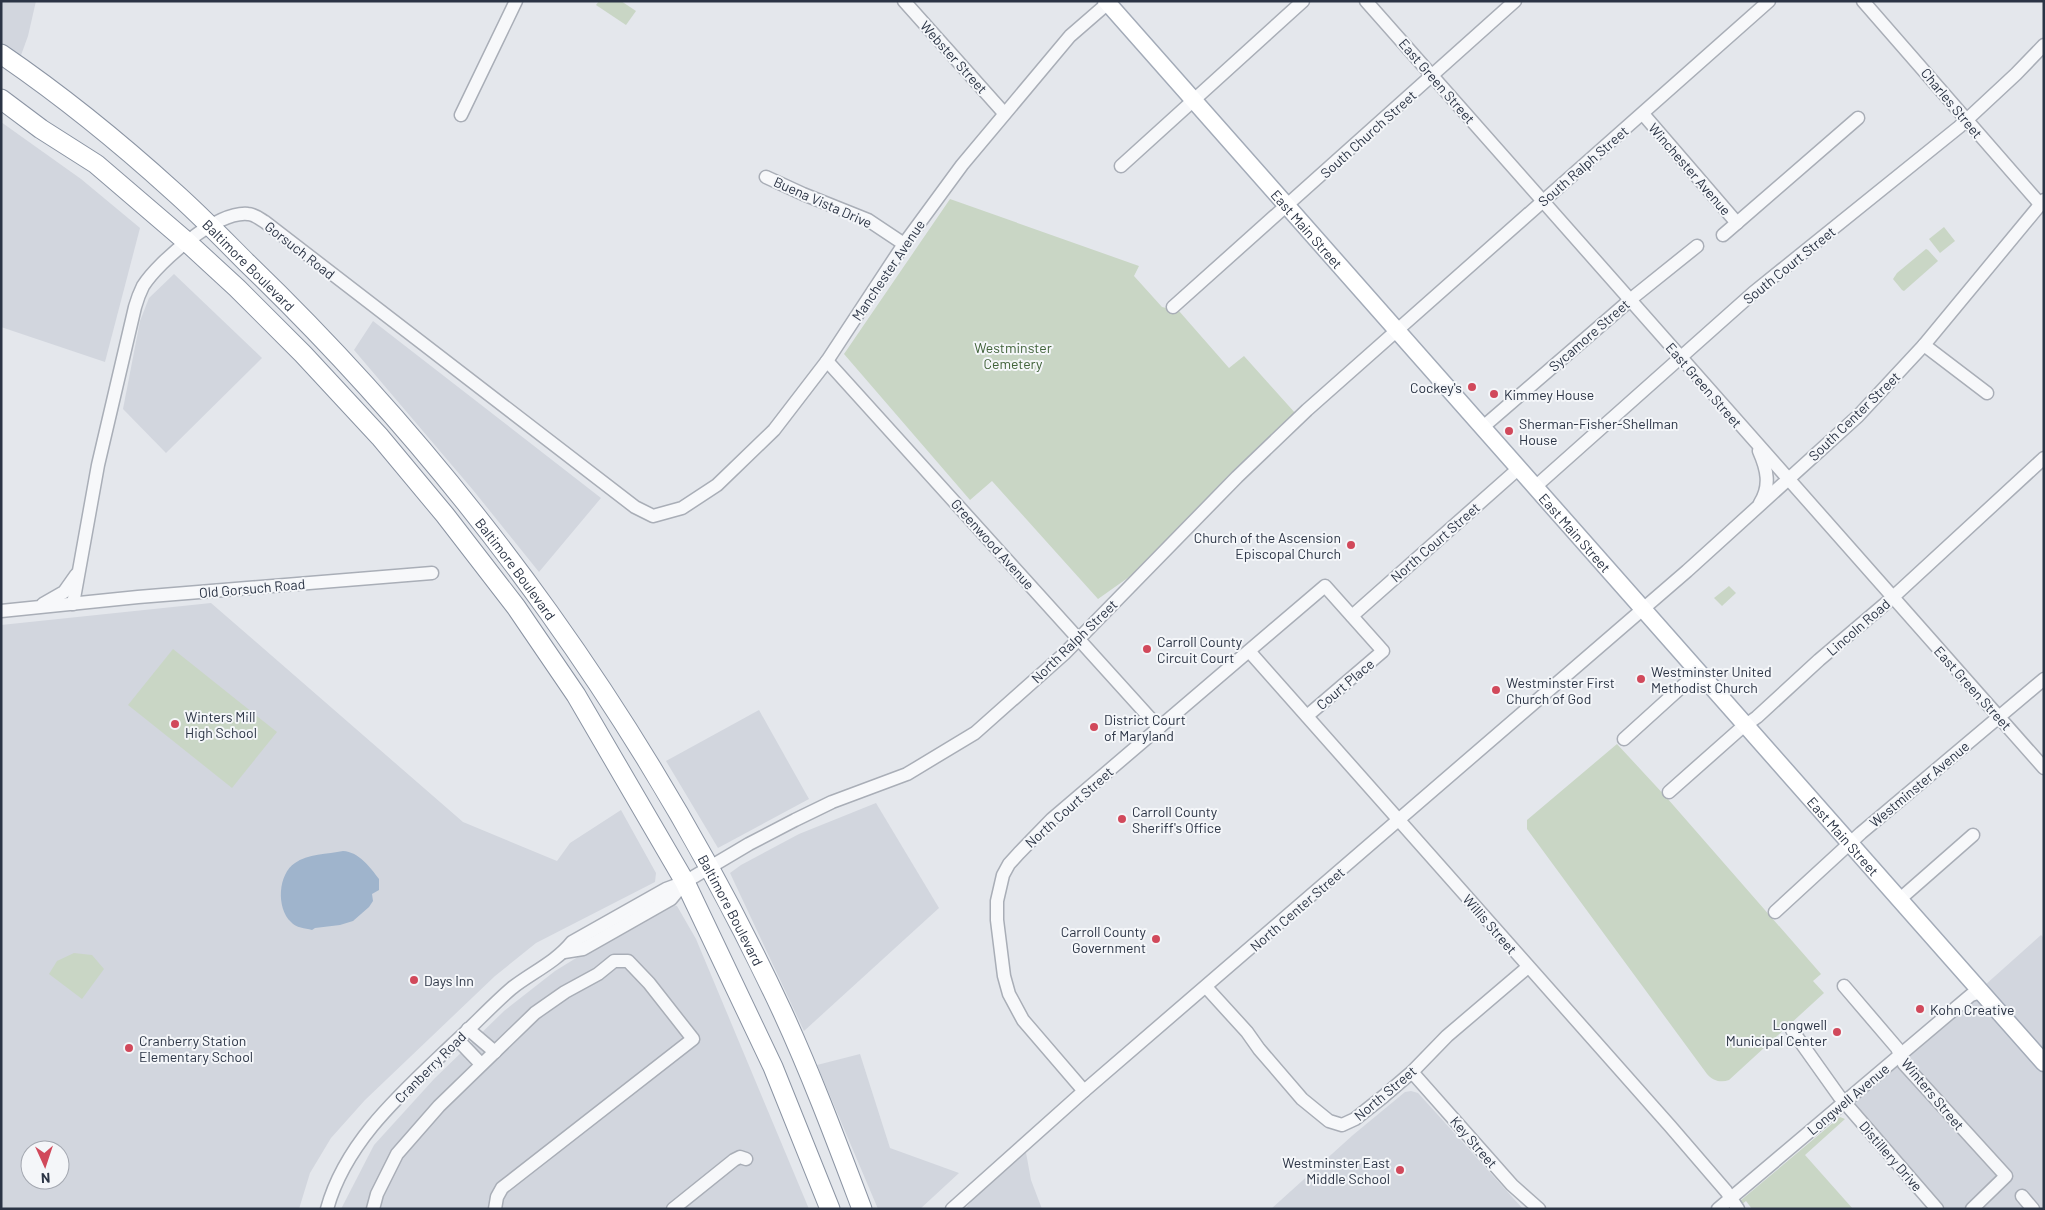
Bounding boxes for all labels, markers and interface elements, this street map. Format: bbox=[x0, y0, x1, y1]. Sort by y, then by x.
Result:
street label: Webster Street bbox=[917, 17, 991, 97]
street label: East Green Street bbox=[1395, 35, 1479, 127]
street label: Charles Street bbox=[1918, 64, 1986, 142]
street label: South Church Street bbox=[1317, 86, 1419, 182]
street label: Winchester Avenue bbox=[1645, 119, 1735, 219]
street label: South Ralph Street bbox=[1534, 122, 1632, 210]
street label: Buena Vista Drive bbox=[771, 173, 875, 231]
street label: East Main Street bbox=[1268, 186, 1347, 272]
street label: Baltimore Boulevard bbox=[199, 215, 299, 314]
street label: Manchester Avenue bbox=[848, 216, 928, 324]
street label: Gorsuch Road bbox=[262, 217, 338, 283]
street label: South Court Street bbox=[1739, 223, 1839, 307]
street label: Sycamore Street bbox=[1545, 295, 1633, 375]
park label: Westminster Cemetery bbox=[974, 339, 1052, 372]
street label: East Green Street bbox=[1662, 339, 1746, 431]
street label: South Center Street bbox=[1805, 368, 1903, 464]
place label: Cockey's bbox=[1410, 379, 1462, 396]
marker: Cockey's bbox=[1466, 381, 1478, 393]
place label: Kimmey House bbox=[1504, 386, 1594, 403]
marker: Kimmey House bbox=[1488, 388, 1500, 400]
place label: Sherman-Fisher-Shellman House bbox=[1519, 415, 1678, 448]
marker: Sherman-Fisher-Shellman House bbox=[1503, 425, 1515, 437]
street label: East Main Street bbox=[1536, 489, 1615, 575]
street label: Greenwood Avenue bbox=[948, 495, 1038, 593]
street label: North Court Street bbox=[1387, 499, 1483, 585]
street label: Baltimore Boulevard bbox=[472, 514, 560, 623]
place label: Church of the Ascension Episcopal Church bbox=[1194, 529, 1341, 562]
marker: Church of the Ascension Episcopal Church bbox=[1345, 539, 1357, 551]
street label: Old Gorsuch Road bbox=[198, 575, 306, 601]
street label: Lincoln Road bbox=[1823, 595, 1893, 659]
street label: North Ralph Street bbox=[1027, 596, 1121, 686]
place label: Carroll County Circuit Court bbox=[1157, 633, 1243, 666]
street label: East Green Street bbox=[1931, 642, 2015, 734]
marker: Carroll County Circuit Court bbox=[1141, 643, 1153, 655]
street label: Court Place bbox=[1313, 655, 1377, 713]
place label: Westminster United Methodist Church bbox=[1651, 663, 1772, 696]
marker: Westminster United Methodist Church bbox=[1635, 673, 1647, 685]
place label: Westminster First Church of God bbox=[1506, 674, 1615, 707]
marker: Westminster First Church of God bbox=[1490, 684, 1502, 696]
place label: Winters Mill High School bbox=[185, 708, 257, 741]
place label: District Court of Maryland bbox=[1104, 711, 1186, 744]
marker: Winters Mill High School bbox=[169, 718, 181, 730]
marker: District Court of Maryland bbox=[1088, 721, 1100, 733]
street label: Westminster Avenue bbox=[1866, 737, 1972, 831]
street label: North Court Street bbox=[1021, 763, 1117, 851]
street label: East Main Street bbox=[1804, 793, 1883, 879]
place label: Carroll County Sheriff's Office bbox=[1132, 803, 1221, 836]
marker: Carroll County Sheriff's Office bbox=[1116, 813, 1128, 825]
street label: Baltimore Boulevard bbox=[695, 851, 767, 968]
street label: North Center Street bbox=[1246, 863, 1348, 955]
street label: Willis Street bbox=[1459, 891, 1521, 957]
place label: Carroll County Government bbox=[1061, 923, 1147, 956]
marker: Carroll County Government bbox=[1150, 933, 1162, 945]
place label: Days Inn bbox=[424, 972, 474, 989]
marker: Days Inn bbox=[408, 974, 420, 986]
place label: Kohn Creative bbox=[1930, 1001, 2014, 1018]
marker: Kohn Creative bbox=[1914, 1003, 1926, 1015]
place label: Longwell Municipal Center bbox=[1726, 1016, 1827, 1049]
marker: Longwell Municipal Center bbox=[1831, 1026, 1843, 1038]
street label: Cranberry Road bbox=[391, 1028, 469, 1106]
place label: Cranberry Station Elementary School bbox=[139, 1032, 253, 1065]
marker: Cranberry Station Elementary School bbox=[123, 1042, 135, 1054]
street label: Winters Street bbox=[1898, 1055, 1968, 1133]
street label: Longwell Avenue bbox=[1804, 1060, 1892, 1138]
street label: North Street bbox=[1350, 1062, 1420, 1124]
street label: Key Street bbox=[1447, 1113, 1501, 1171]
street label: Distillery Drive bbox=[1856, 1117, 1926, 1195]
north arrow bbox=[20, 1140, 70, 1190]
place label: Westminster East Middle School bbox=[1282, 1154, 1390, 1187]
marker: Westminster East Middle School bbox=[1394, 1164, 1406, 1176]
text: N bbox=[41, 1170, 51, 1187]

